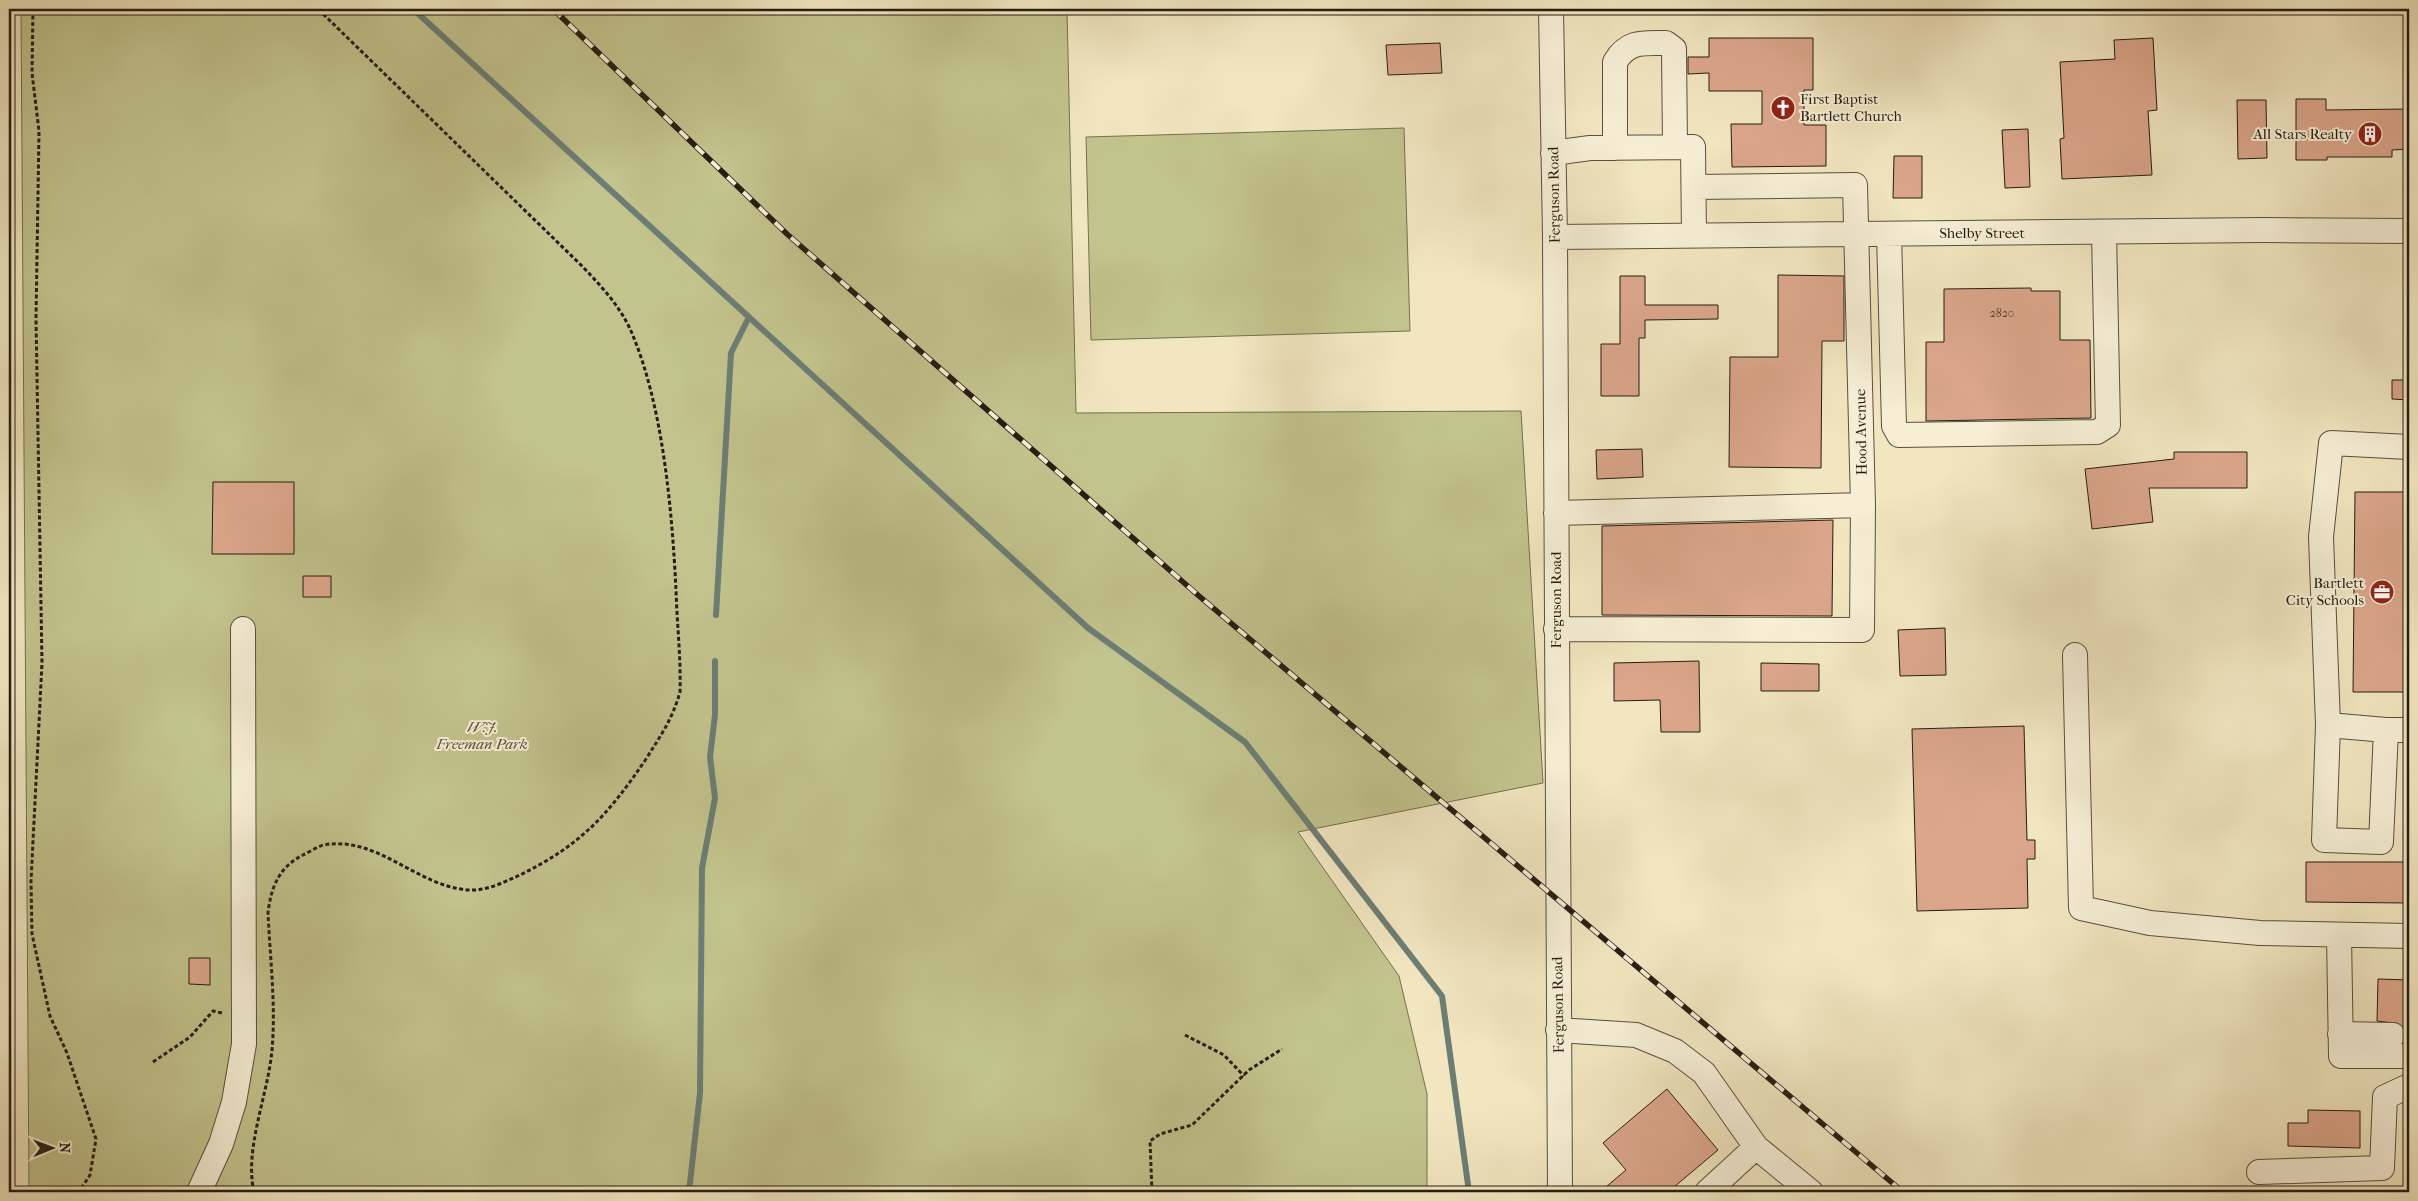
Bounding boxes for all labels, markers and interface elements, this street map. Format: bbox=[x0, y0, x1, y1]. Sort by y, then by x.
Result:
place label: First Baptist Bartlett Church bbox=[1800, 90, 1903, 125]
church icon: First Baptist Bartlett Church bbox=[1770, 95, 1796, 121]
building icon: All Stars Realty bbox=[2357, 121, 2383, 147]
place label: All Stars Realty bbox=[2252, 125, 2353, 143]
street label: Ferguson Road bbox=[1544, 146, 1564, 244]
street label: Shelby Street bbox=[1939, 224, 2026, 242]
house number: 2820 bbox=[1990, 306, 2015, 320]
street label: Hood Avenue bbox=[1851, 388, 1871, 476]
street label: Ferguson Road bbox=[1547, 551, 1565, 648]
place label: Bartlett City Schools bbox=[2286, 574, 2365, 609]
office icon: Bartlett City Schools bbox=[2369, 579, 2395, 605]
park label: W.J. Freeman Park bbox=[435, 718, 528, 753]
street label: Ferguson Road bbox=[1548, 956, 1568, 1054]
north arrow bbox=[28, 1124, 78, 1174]
text: N bbox=[56, 1142, 73, 1154]

